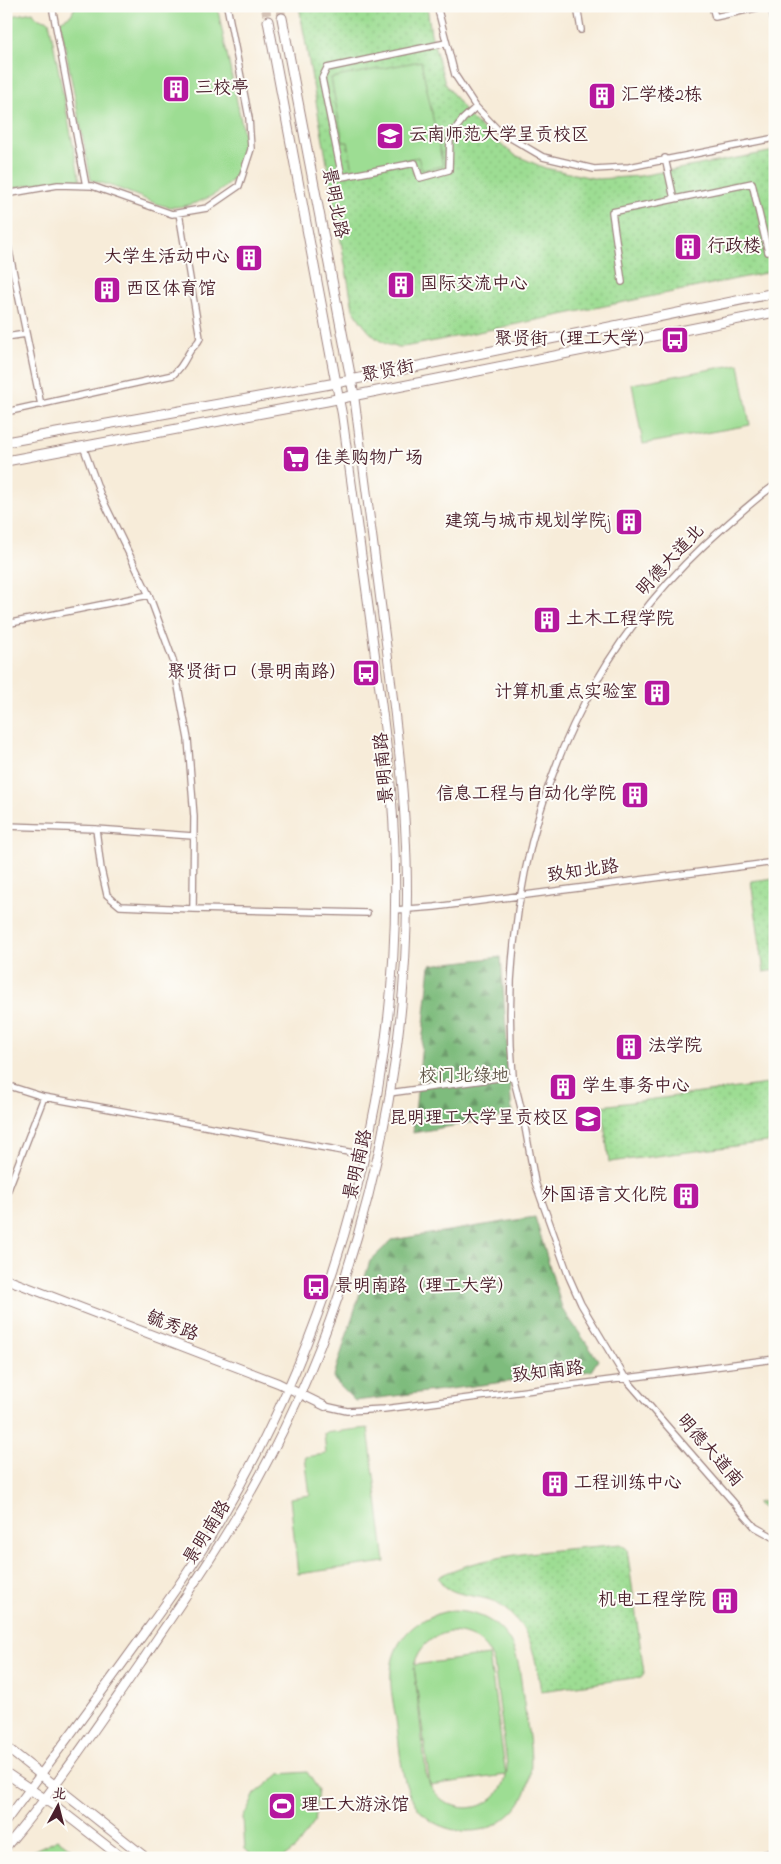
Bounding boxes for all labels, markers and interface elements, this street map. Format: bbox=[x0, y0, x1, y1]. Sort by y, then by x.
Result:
building icon: 三校亭 bbox=[161, 74, 191, 104]
place label: 三校亭 bbox=[195, 76, 249, 102]
building icon: 汇学楼2栋 bbox=[587, 81, 617, 111]
place label: 汇学楼2栋 bbox=[621, 83, 702, 109]
school or university icon: 云南师范大学呈贡校区 bbox=[375, 121, 405, 151]
place label: 云南师范大学呈贡校区 bbox=[409, 123, 589, 149]
street label: 景明北路 bbox=[314, 165, 354, 241]
building icon: 行政楼 bbox=[673, 232, 703, 262]
place label: 行政楼 bbox=[707, 234, 761, 260]
building icon: 大学生活动中心 bbox=[234, 243, 264, 273]
place label: 大学生活动中心 bbox=[104, 245, 230, 271]
building icon: 国际交流中心 bbox=[386, 270, 416, 300]
place label: 国际交流中心 bbox=[420, 272, 528, 298]
building icon: 西区体育馆 bbox=[92, 275, 122, 305]
place label: 西区体育馆 bbox=[126, 277, 216, 303]
bus stop icon: 聚贤街（理工大学） bbox=[660, 325, 690, 355]
place label: 聚贤街（理工大学） bbox=[494, 327, 656, 353]
street label: 聚贤街 bbox=[359, 354, 417, 390]
supermarket icon: 佳美购物广场 bbox=[281, 444, 311, 474]
place label: 佳美购物广场 bbox=[315, 446, 423, 472]
building icon: 建筑与城市规划学院j bbox=[614, 507, 644, 537]
place label: 建筑与城市规划学院j bbox=[444, 509, 610, 535]
street label: 明德大道北 bbox=[631, 519, 711, 603]
building icon: 土木工程学院 bbox=[532, 605, 562, 635]
place label: 土木工程学院 bbox=[566, 607, 674, 633]
bus stop icon: 聚贤街口（景明南路） bbox=[351, 658, 381, 688]
place label: 聚贤街口（景明南路） bbox=[167, 660, 347, 686]
building icon: 计算机重点实验室 bbox=[642, 678, 672, 708]
place label: 计算机重点实验室 bbox=[494, 680, 638, 706]
street label: 景明南路 bbox=[369, 731, 401, 805]
building icon: 信息工程与自动化学院 bbox=[620, 780, 650, 810]
place label: 信息工程与自动化学院 bbox=[436, 782, 616, 808]
street label: 致知北路 bbox=[546, 854, 620, 890]
building icon: 法学院 bbox=[614, 1032, 644, 1062]
place label: 法学院 bbox=[648, 1034, 702, 1060]
park label: 校门北绿地 bbox=[419, 1064, 509, 1090]
building icon: 学生事务中心 bbox=[548, 1072, 578, 1102]
place label: 学生事务中心 bbox=[582, 1074, 690, 1100]
school or university icon: 昆明理工大学呈贡校区 bbox=[573, 1104, 603, 1134]
place label: 昆明理工大学呈贡校区 bbox=[389, 1106, 569, 1132]
street label: 景明南路 bbox=[338, 1127, 380, 1203]
building icon: 外国语言文化院 bbox=[671, 1181, 701, 1211]
place label: 外国语言文化院 bbox=[541, 1183, 667, 1209]
bus stop icon: 景明南路（理工大学） bbox=[301, 1272, 331, 1302]
place label: 景明南路（理工大学） bbox=[335, 1274, 515, 1300]
street label: 毓秀路 bbox=[142, 1305, 202, 1349]
street label: 致知南路 bbox=[511, 1356, 585, 1390]
street label: 明德大道南 bbox=[670, 1409, 748, 1493]
building icon: 工程训练中心 bbox=[540, 1469, 570, 1499]
place label: 工程训练中心 bbox=[574, 1471, 682, 1497]
street label: 景明南路 bbox=[178, 1496, 238, 1570]
building icon: 机电工程学院 bbox=[710, 1586, 740, 1616]
place label: 机电工程学院 bbox=[598, 1588, 706, 1614]
north arrow bbox=[32, 1782, 82, 1832]
text: 北 bbox=[51, 1783, 68, 1806]
sports icon: 理工大游泳馆 bbox=[267, 1791, 297, 1821]
place label: 理工大游泳馆 bbox=[301, 1793, 409, 1819]

